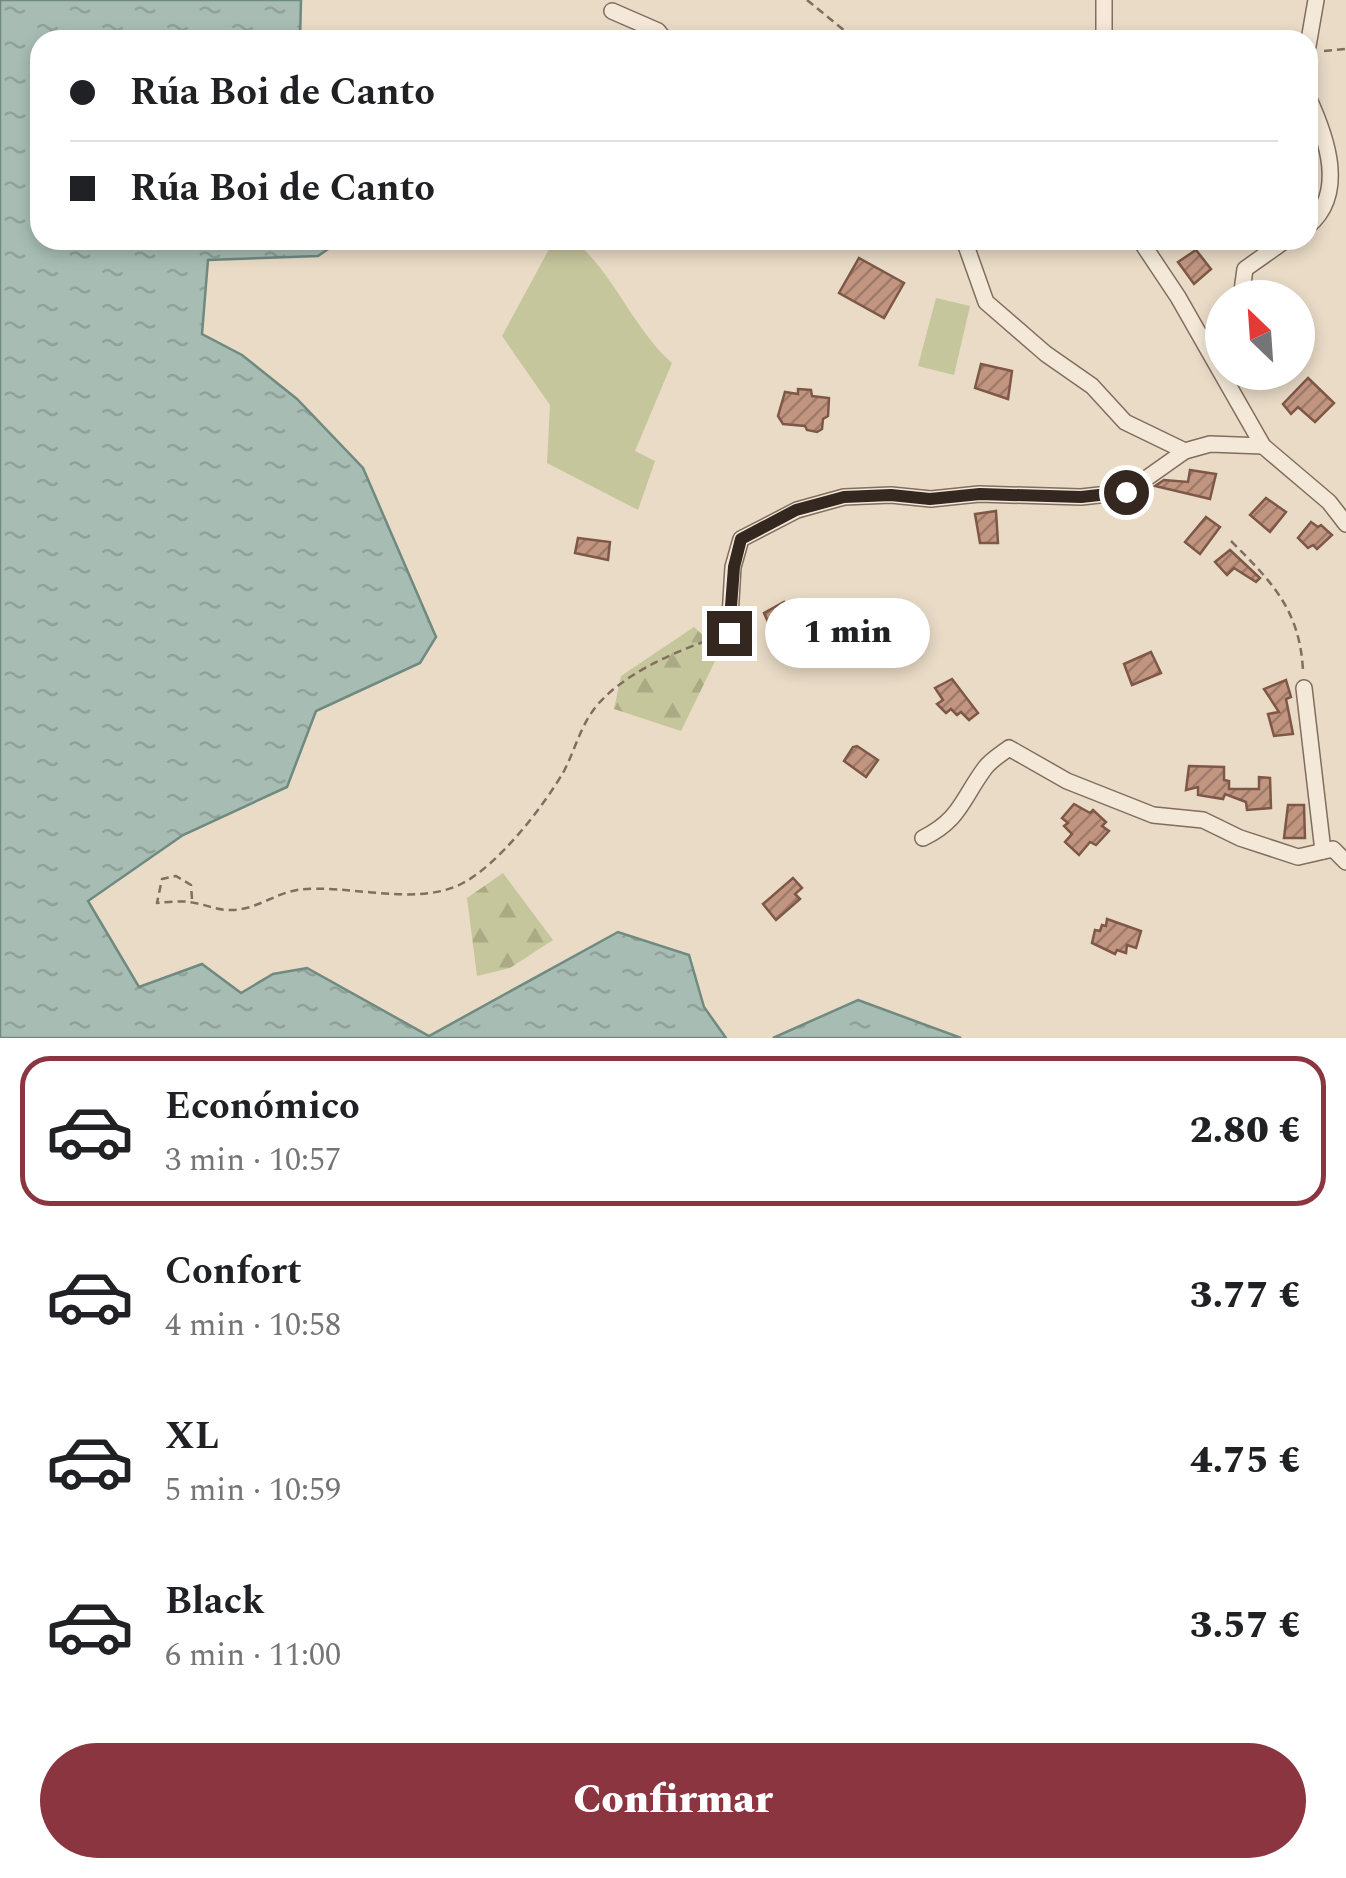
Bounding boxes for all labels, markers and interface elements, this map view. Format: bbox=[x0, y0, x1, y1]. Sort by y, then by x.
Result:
text: Rúa Boi de Canto bbox=[130, 64, 435, 122]
text: Rúa Boi de Canto bbox=[130, 160, 435, 218]
north arrow bbox=[1205, 280, 1315, 390]
map controls bbox=[1205, 280, 1315, 390]
route start bbox=[1104, 470, 1149, 515]
callout: 1 min bbox=[764, 598, 929, 668]
text: 1 min bbox=[803, 608, 892, 657]
route end bbox=[707, 611, 752, 656]
text: Económico bbox=[165, 1078, 360, 1136]
icon: car bbox=[45, 1086, 135, 1176]
text: 2.80 € bbox=[1190, 1102, 1301, 1160]
text: 3 min · 10:57 bbox=[165, 1136, 341, 1185]
text: Confort bbox=[165, 1243, 302, 1301]
icon: car bbox=[45, 1251, 135, 1341]
text: 3.77 € bbox=[1190, 1267, 1301, 1325]
text: 4 min · 10:58 bbox=[165, 1301, 341, 1350]
text: XL bbox=[165, 1408, 219, 1466]
icon: car bbox=[45, 1416, 135, 1506]
text: 4.75 € bbox=[1190, 1432, 1301, 1490]
text: 5 min · 10:59 bbox=[165, 1466, 341, 1515]
text: Black bbox=[165, 1573, 265, 1631]
icon: car bbox=[45, 1581, 135, 1671]
text: 3.57 € bbox=[1190, 1597, 1301, 1655]
text: 6 min · 11:00 bbox=[165, 1631, 341, 1680]
button: Confirmar bbox=[40, 1743, 1306, 1858]

